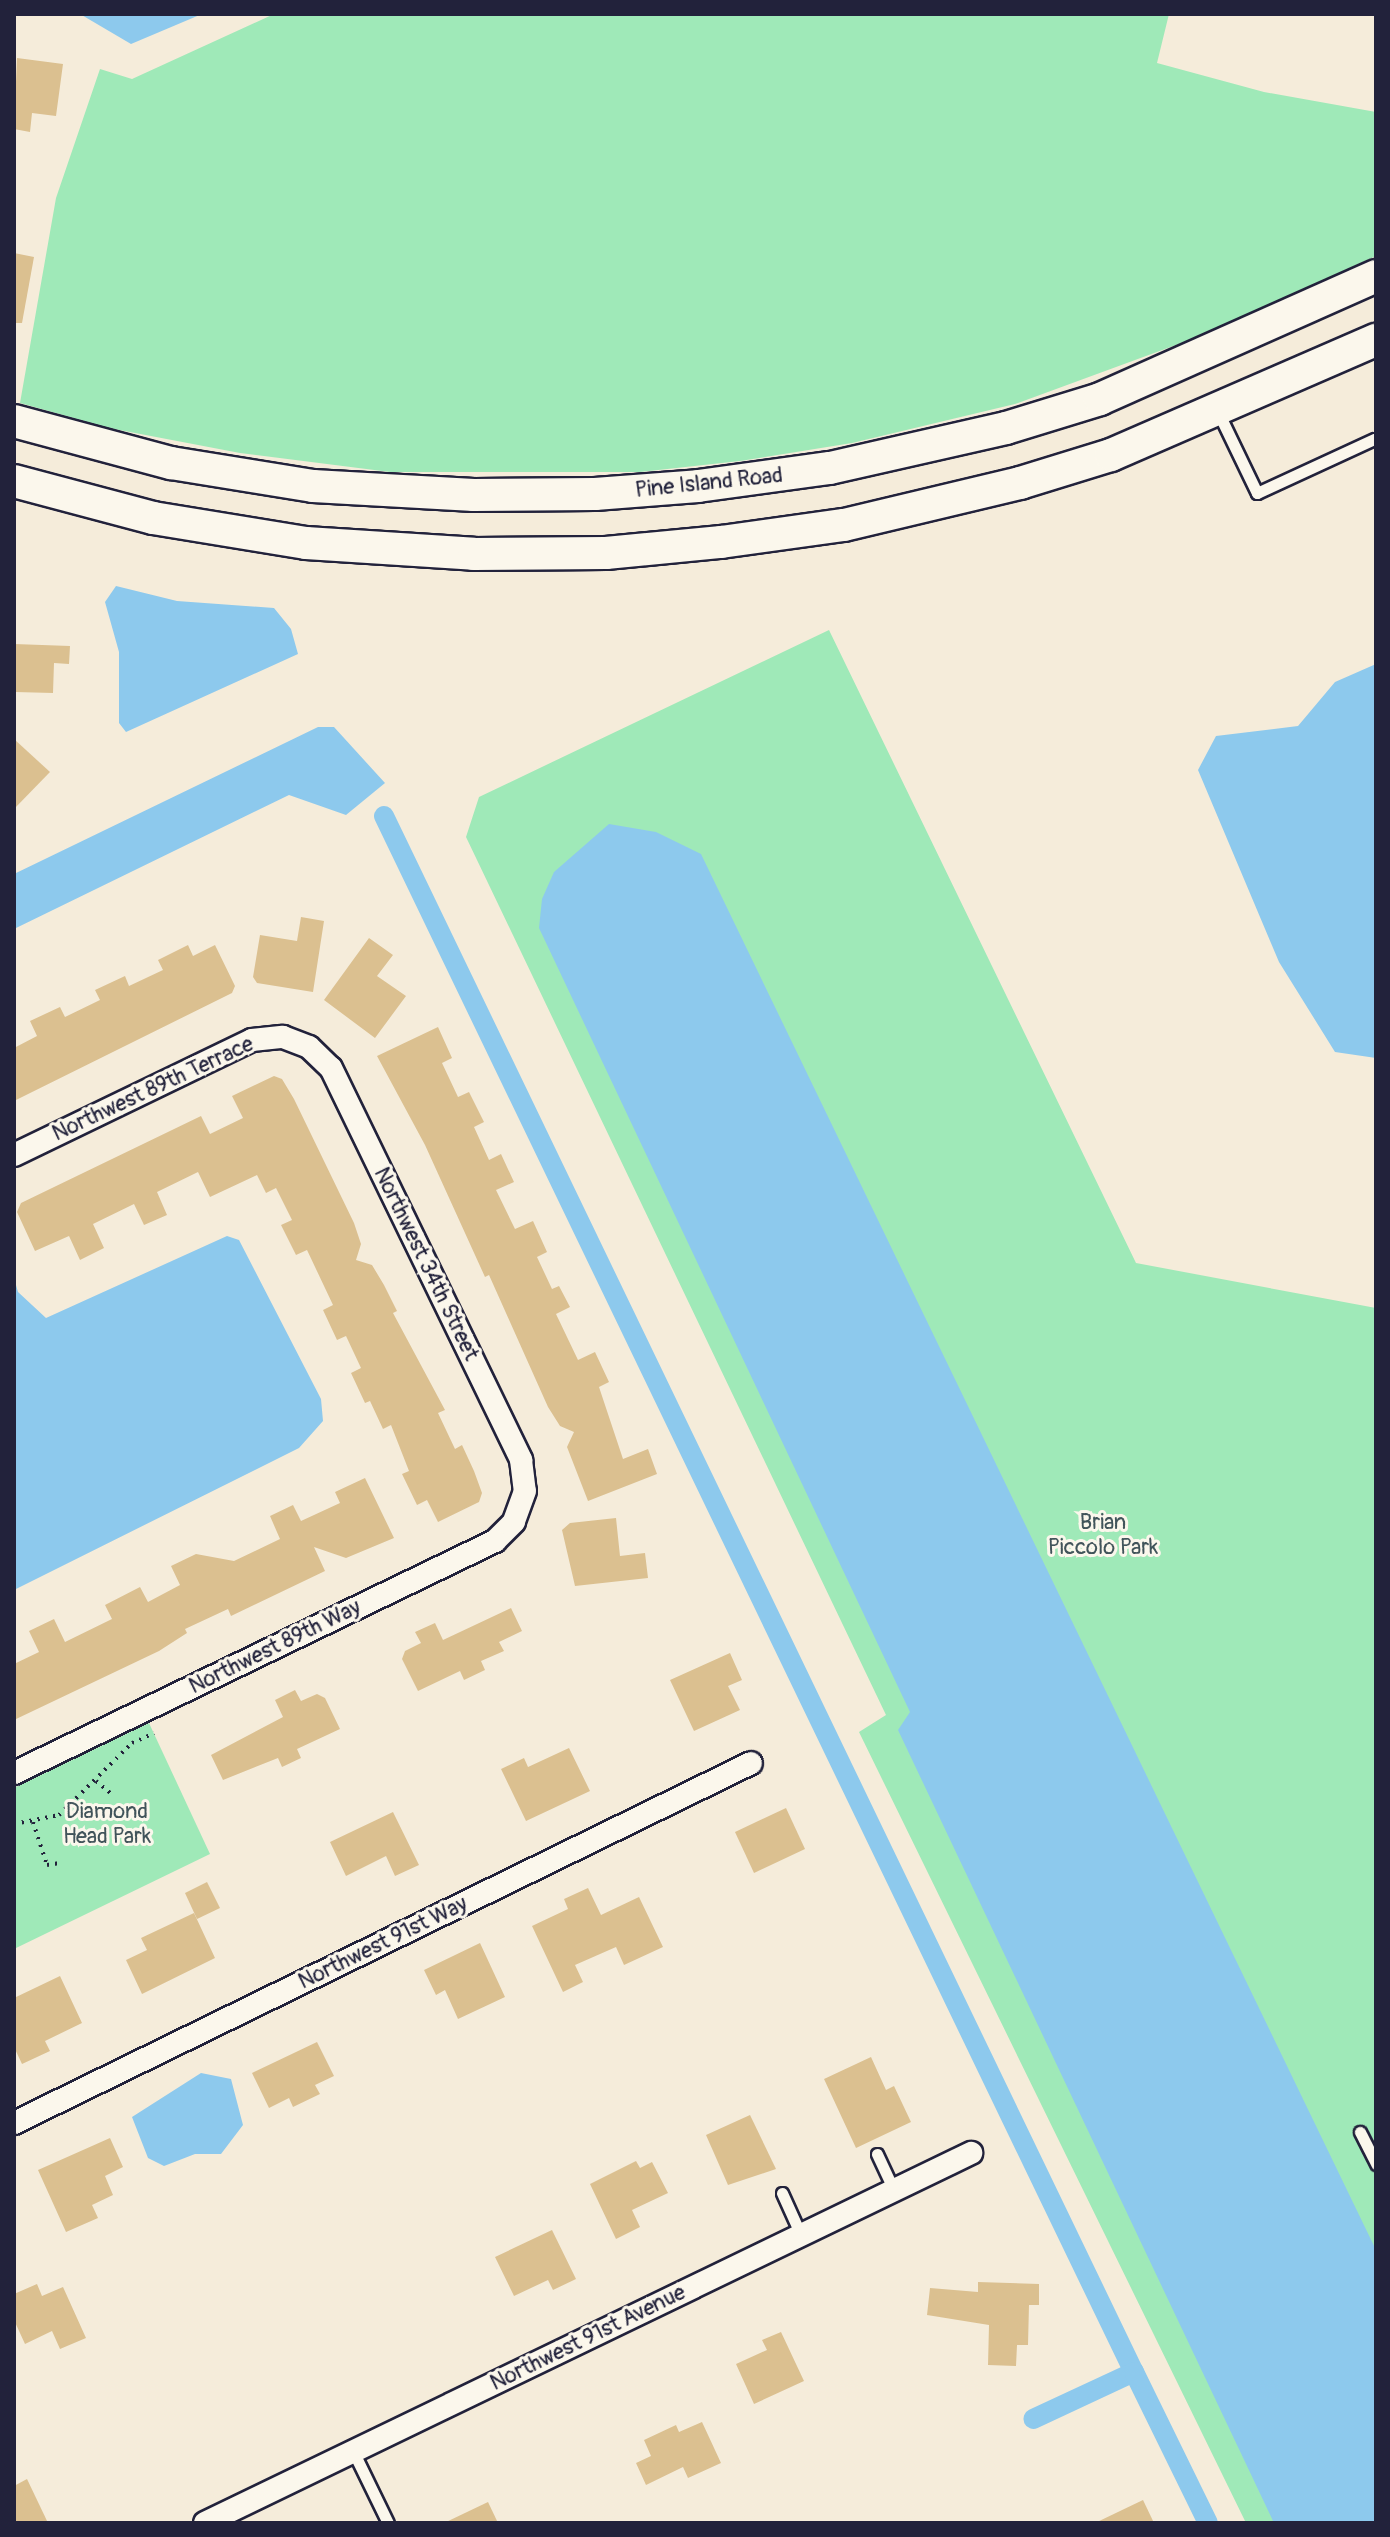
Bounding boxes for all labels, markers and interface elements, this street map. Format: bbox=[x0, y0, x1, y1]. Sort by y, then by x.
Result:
street label: Pine Island Road bbox=[634, 462, 784, 504]
street label: Northwest 89th Terrace bbox=[48, 1031, 258, 1147]
street label: Northwest 34th Street bbox=[368, 1163, 484, 1365]
park label: Brian Piccolo Park bbox=[1048, 1509, 1158, 1560]
street label: Northwest 89th Way bbox=[185, 1594, 365, 1700]
park label: Diamond Head Park bbox=[63, 1798, 151, 1850]
street label: Northwest 91st Way bbox=[294, 1891, 472, 1995]
street label: Northwest 91st Avenue bbox=[486, 2279, 690, 2397]

